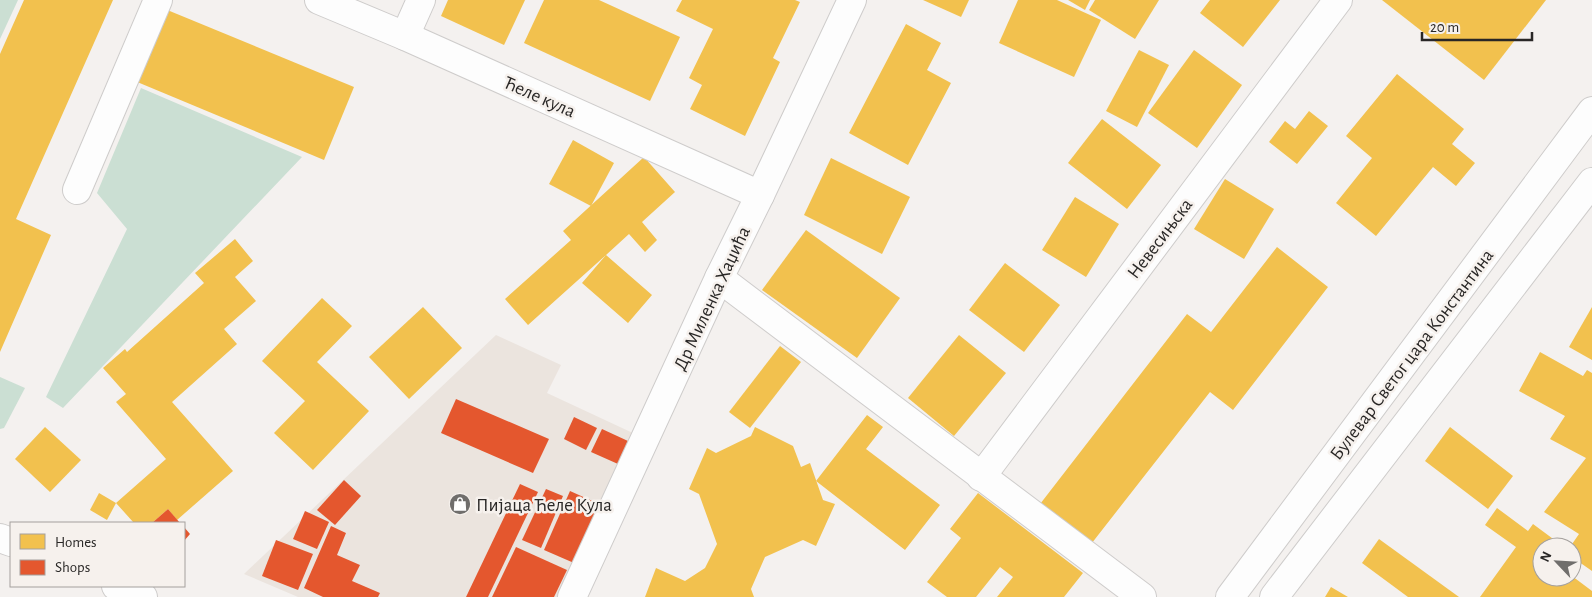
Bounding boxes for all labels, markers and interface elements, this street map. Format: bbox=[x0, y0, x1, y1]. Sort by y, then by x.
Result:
scale bar bbox=[1422, 10, 1532, 42]
text: 20 m bbox=[1430, 20, 1459, 35]
street label: Ћеле кула bbox=[501, 73, 578, 122]
street label: Невесињска bbox=[1124, 195, 1197, 283]
street label: Др Миленка Хаџића bbox=[671, 224, 754, 373]
street label: Булевар Светог цара Константина bbox=[1327, 246, 1498, 464]
shop icon: Пијаца Ћеле Кула bbox=[448, 492, 472, 516]
place label: Пијаца Ћеле Кула bbox=[476, 496, 612, 515]
legend bbox=[10, 522, 185, 587]
text: Homes bbox=[55, 535, 97, 550]
north arrow bbox=[1532, 537, 1582, 587]
text: N bbox=[1538, 550, 1555, 564]
text: Shops bbox=[55, 560, 90, 575]

